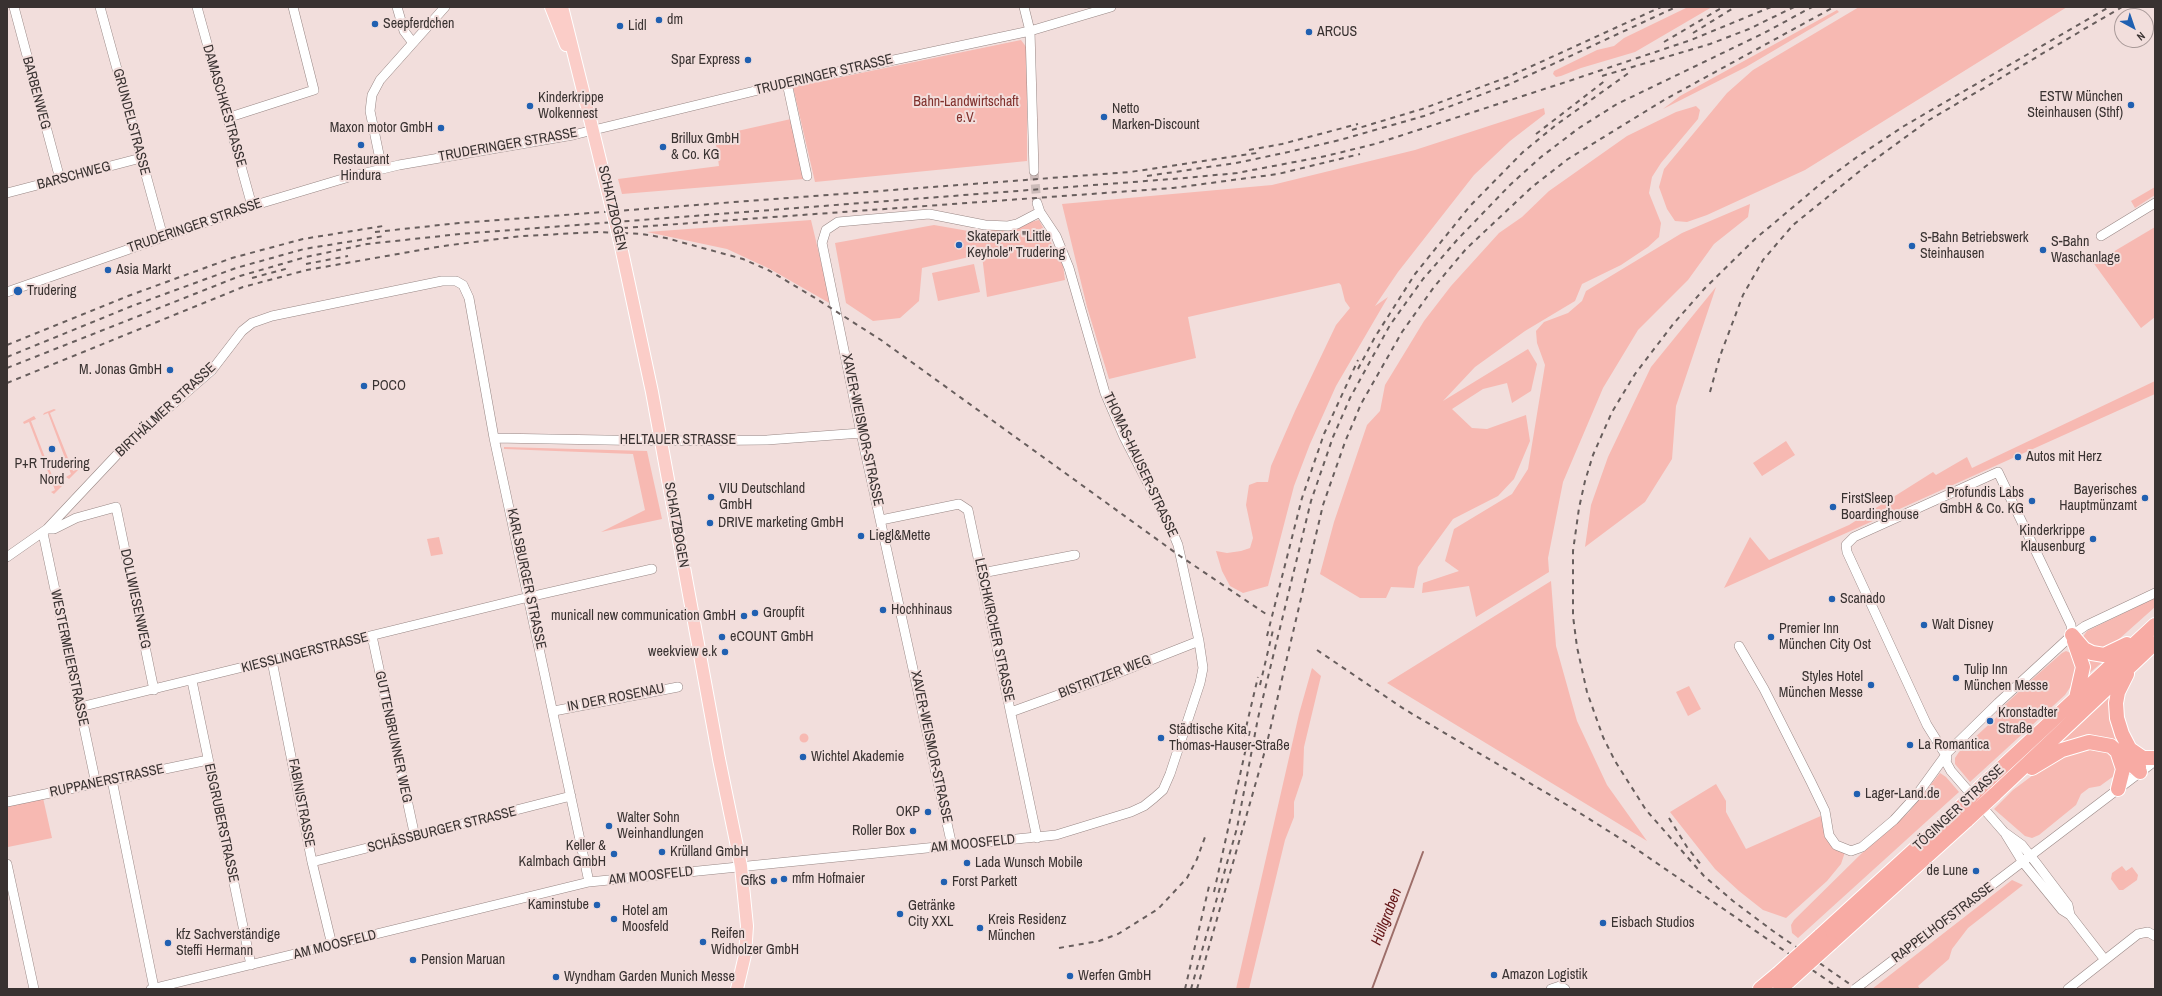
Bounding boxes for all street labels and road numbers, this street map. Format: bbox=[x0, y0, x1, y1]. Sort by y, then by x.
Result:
street label: DAMASCHKESTRASSE bbox=[199, 43, 249, 169]
street label: TRUDERINGER STRASSE bbox=[753, 51, 895, 99]
street label: BARBENWEG bbox=[18, 55, 54, 131]
street label: GRUNDELSTRASSE bbox=[109, 67, 153, 177]
street label: TRUDERINGER STRASSE bbox=[437, 124, 579, 166]
street label: BARSCHWEG bbox=[35, 158, 113, 194]
street label: SCHATZBOGEN bbox=[594, 164, 630, 252]
street label: TRUDERINGER STRASSE bbox=[126, 195, 264, 257]
street label: XAVER-WEISMOR-STRASSE bbox=[838, 352, 886, 508]
street label: BIRTHÄLMER STRASSE bbox=[113, 359, 219, 461]
street label: THOMAS-HAUSER-STRASSE bbox=[1099, 390, 1181, 540]
street label: HELTAUER STRASSE bbox=[620, 432, 736, 448]
street label: SCHATZBOGEN bbox=[660, 481, 692, 569]
street label: KARLSBURGER STRASSE bbox=[503, 507, 549, 651]
street label: DOLLWIESENWEG bbox=[116, 547, 154, 651]
street label: LESCHKIRCHER STRASSE bbox=[971, 556, 1017, 704]
street label: WESTERMEIERSTRASSE bbox=[46, 588, 92, 728]
street label: KIESSLINGERSTRASSE bbox=[240, 629, 370, 677]
street label: BISTRITZER WEG bbox=[1056, 652, 1154, 702]
street label: GUTTENBRUNNER WEG bbox=[371, 669, 415, 805]
street label: XAVER-WEISMOR-STRASSE bbox=[907, 669, 955, 825]
street label: IN DER ROSENAU bbox=[566, 680, 666, 716]
street label: FABINISTRASSE bbox=[284, 757, 318, 849]
street label: RUPPANERSTRASSE bbox=[48, 761, 166, 801]
street label: EISGRUBERSTRASSE bbox=[200, 762, 242, 884]
street label: TÖGINGER STRASSE bbox=[1910, 762, 2008, 854]
street label: SCHÄSSBURGER STRASSE bbox=[366, 803, 518, 857]
street label: AM MOOSFELD bbox=[930, 831, 1016, 857]
street label: AM MOOSFELD bbox=[608, 863, 694, 889]
street label: RAPPELHOFSTRASSE bbox=[1889, 879, 1997, 967]
street label: AM MOOSFELD bbox=[292, 927, 378, 963]

